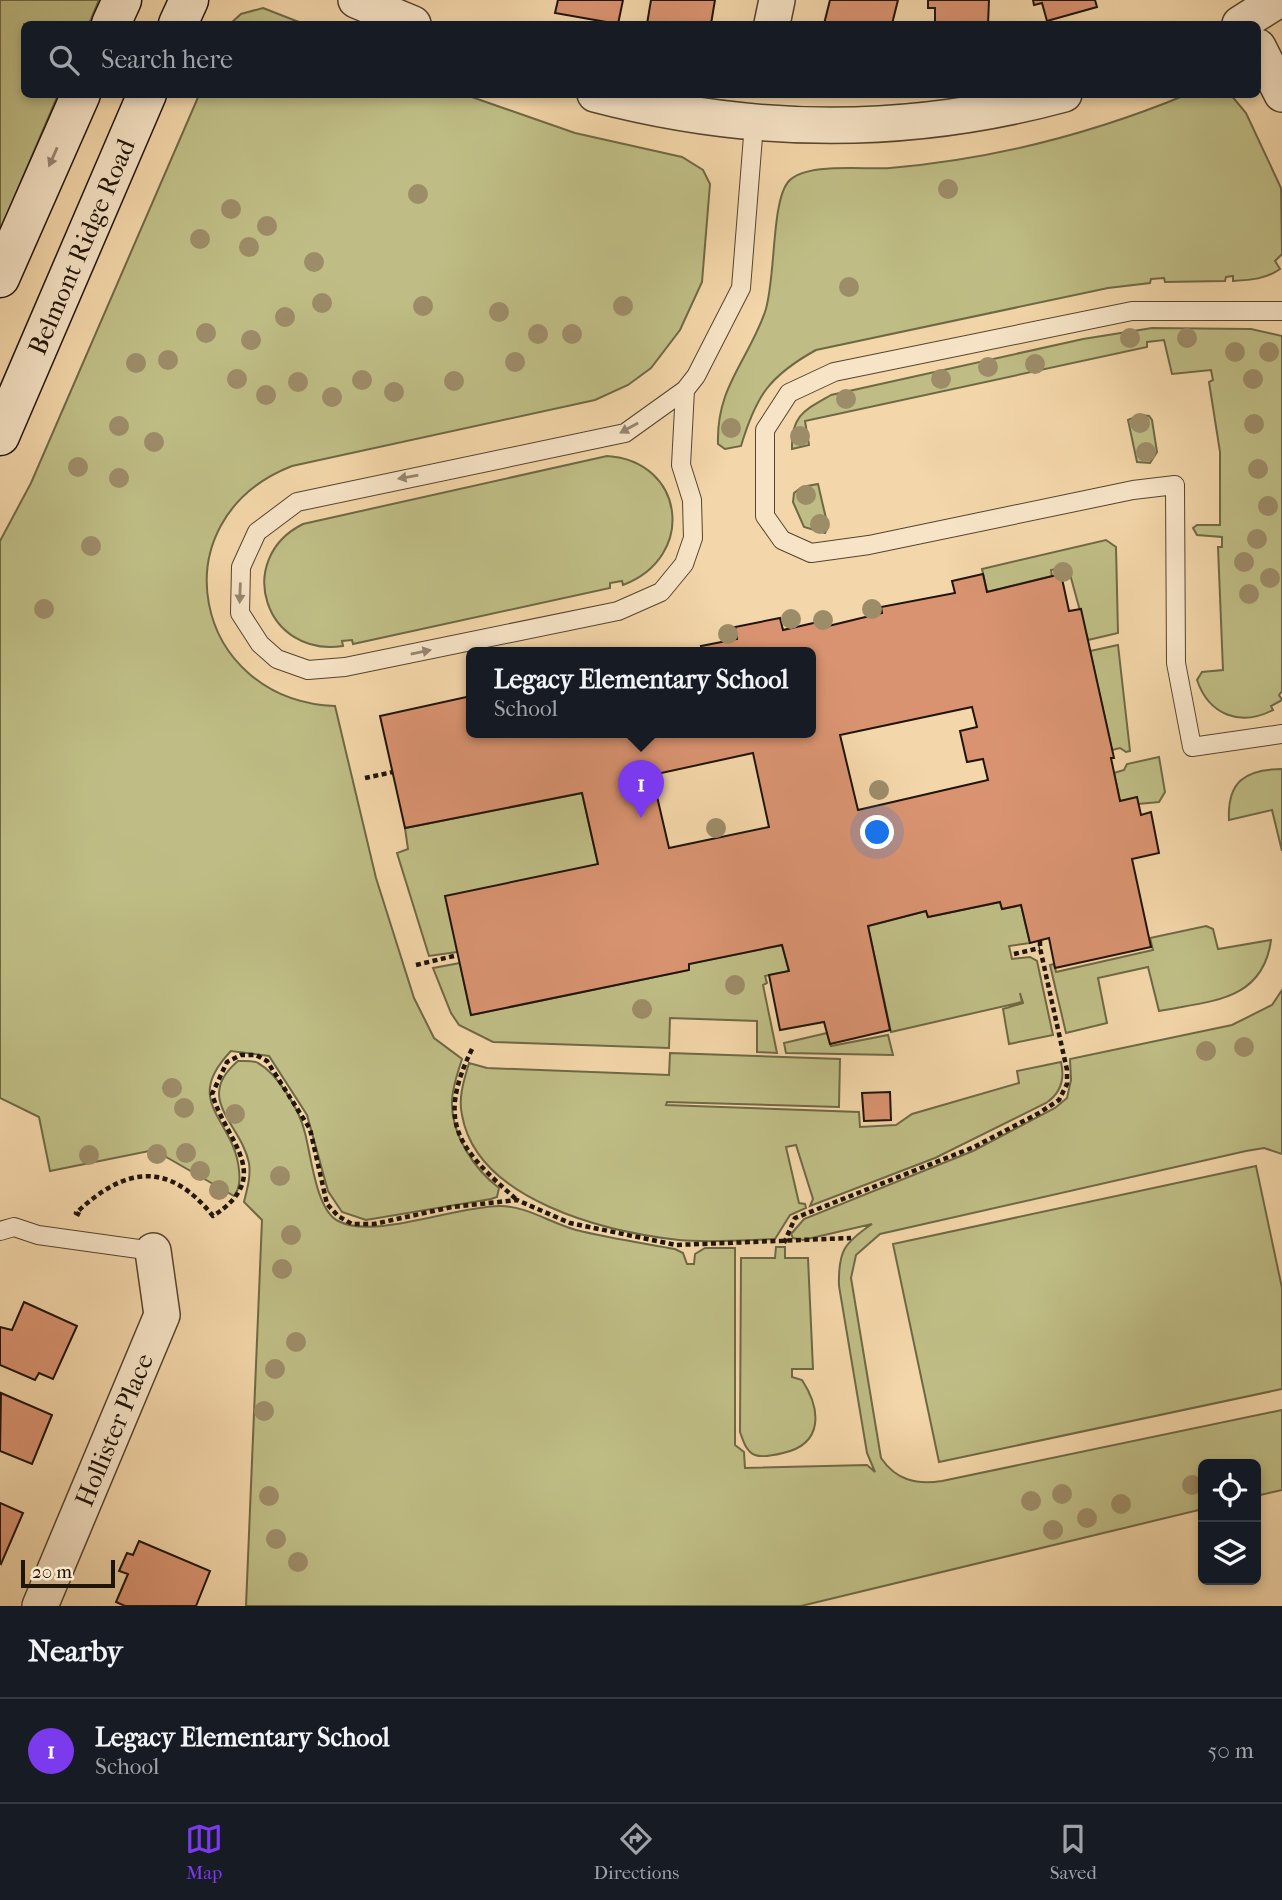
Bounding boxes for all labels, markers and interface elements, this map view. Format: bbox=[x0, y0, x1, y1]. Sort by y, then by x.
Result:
search box bbox=[21, 21, 1261, 98]
icon: search bbox=[45, 41, 83, 79]
text: Search here bbox=[101, 44, 233, 75]
street label: Belmont Ridge Road bbox=[21, 133, 142, 359]
one-way arrow bbox=[47, 147, 59, 167]
one-way arrow bbox=[619, 422, 639, 434]
one-way arrow bbox=[397, 472, 419, 483]
one-way arrow bbox=[235, 582, 246, 604]
one-way arrow bbox=[410, 646, 432, 657]
popup bbox=[466, 647, 816, 738]
text: Legacy Elementary School bbox=[494, 664, 788, 695]
text: School bbox=[494, 695, 558, 722]
pin: 1 bbox=[618, 760, 664, 818]
your location bbox=[860, 815, 894, 849]
street label: Hollister Place bbox=[68, 1349, 160, 1511]
map controls bbox=[1198, 1459, 1261, 1585]
button: locate bbox=[1198, 1459, 1261, 1522]
button: layers bbox=[1198, 1522, 1261, 1585]
scale bar bbox=[21, 1557, 116, 1589]
text: 20 m bbox=[32, 1561, 72, 1583]
text: Nearby bbox=[28, 1634, 123, 1669]
text: Legacy Elementary School bbox=[95, 1722, 390, 1753]
text: 1 bbox=[47, 1737, 55, 1764]
text: 50 m bbox=[1207, 1737, 1254, 1764]
text: School bbox=[95, 1753, 159, 1780]
tab: Map bbox=[185, 1820, 223, 1884]
tab: Directions bbox=[594, 1820, 679, 1884]
tab: Saved bbox=[1050, 1820, 1097, 1884]

